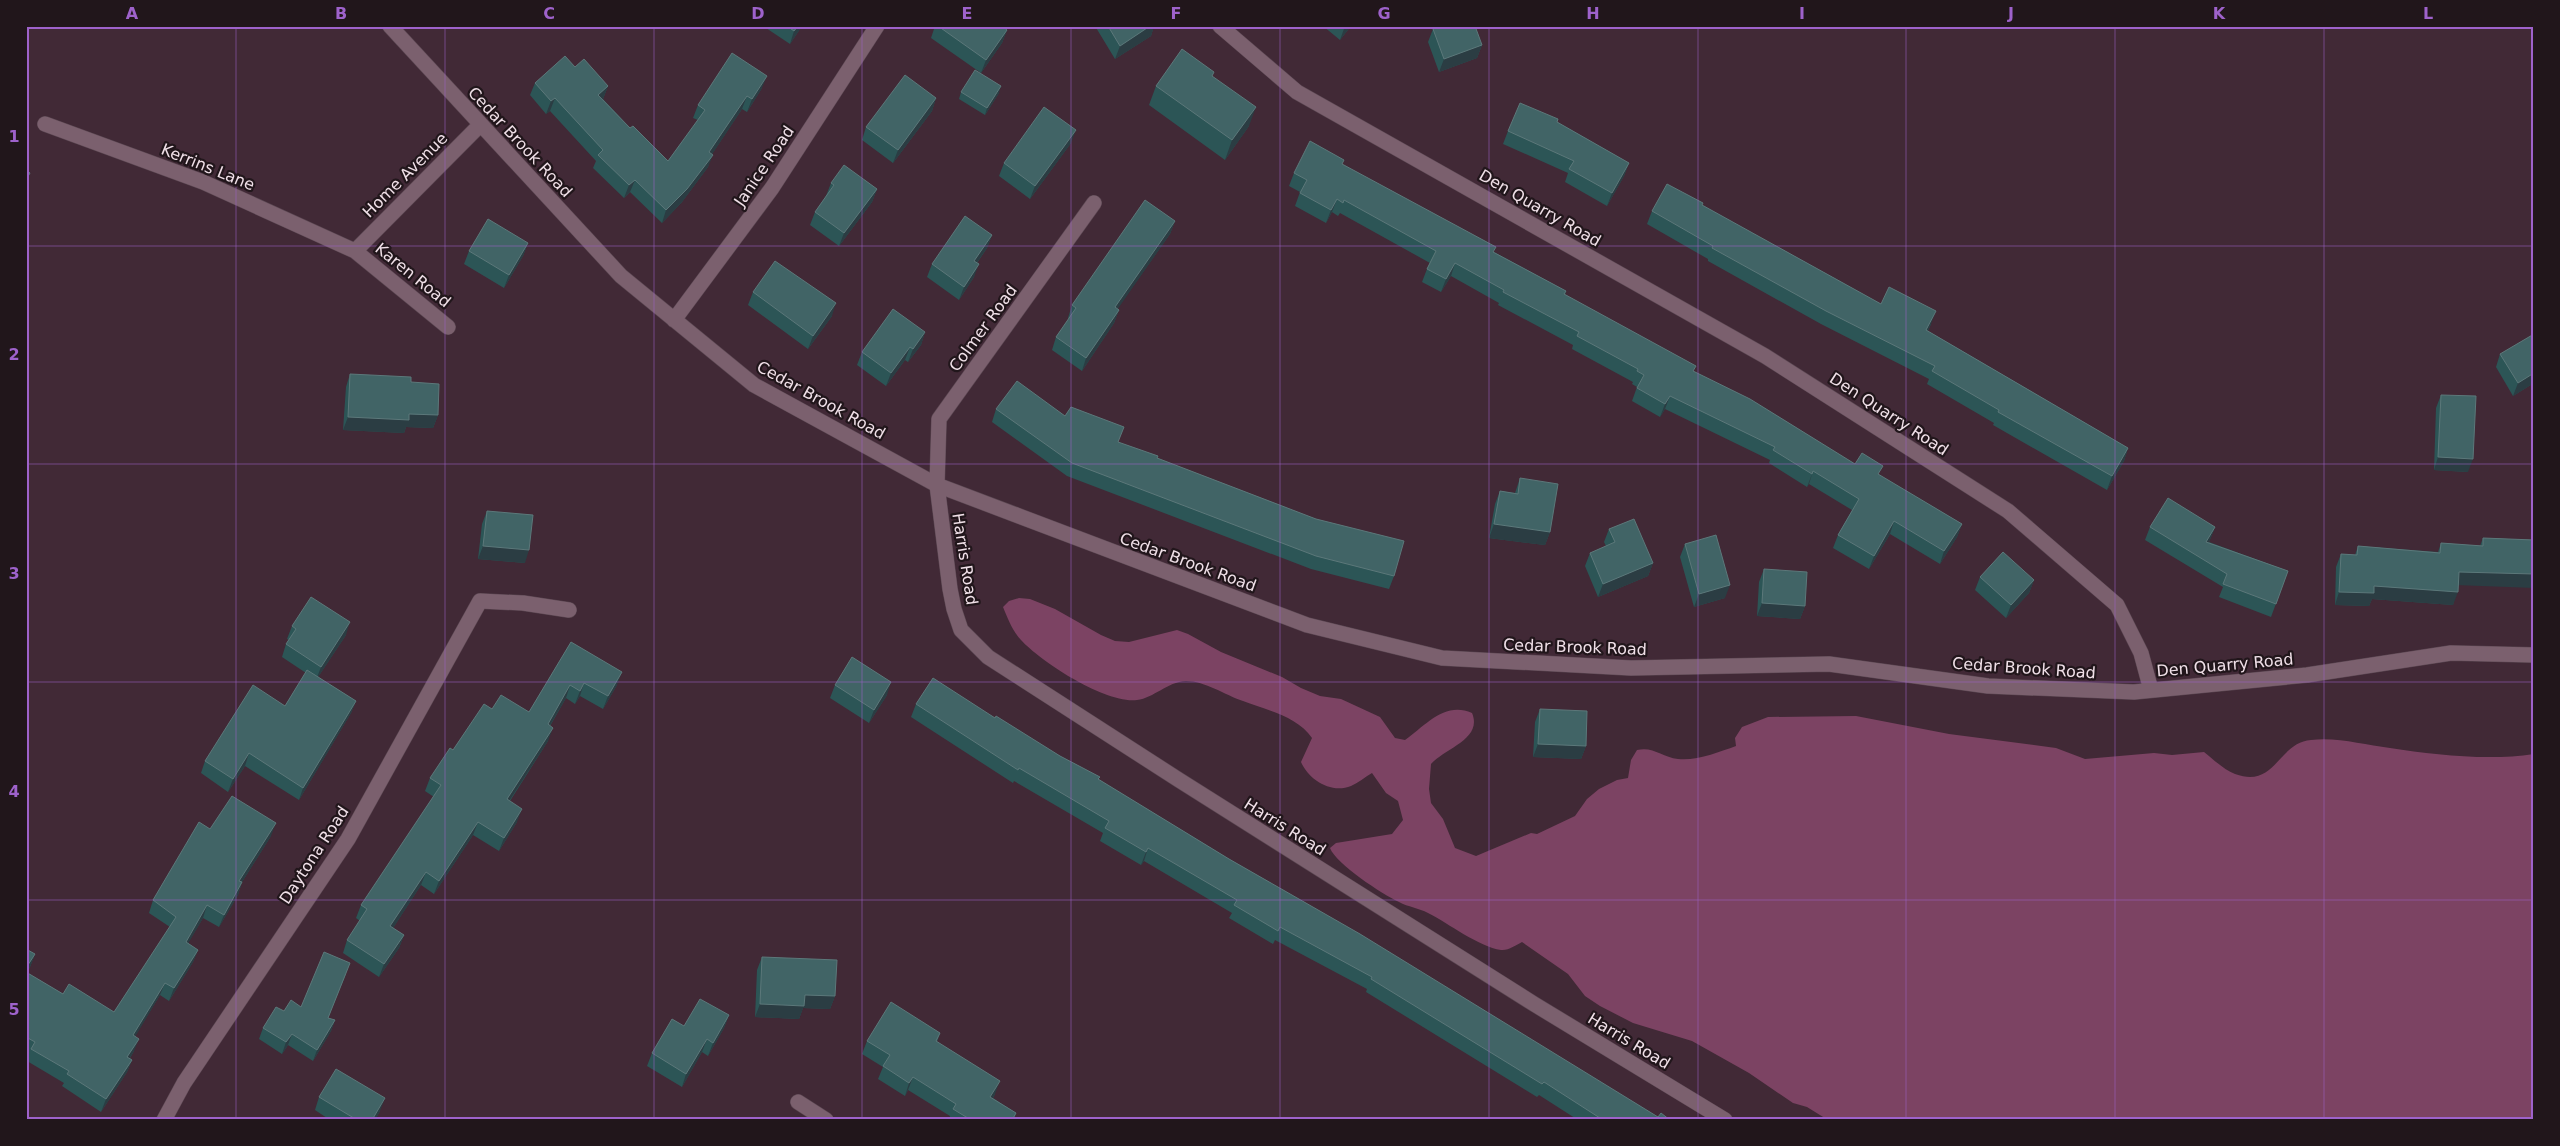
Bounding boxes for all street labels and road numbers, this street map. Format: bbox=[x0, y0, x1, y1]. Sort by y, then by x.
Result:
street label: Cedar Brook Road bbox=[464, 83, 576, 201]
street label: Janice Road bbox=[730, 122, 798, 211]
street label: Home Avenue bbox=[359, 129, 451, 221]
street label: Kerrins Lane bbox=[158, 140, 258, 194]
street label: Den Quarry Road bbox=[1476, 165, 1604, 251]
street label: Karen Road bbox=[371, 239, 455, 311]
street label: Colmer Road bbox=[945, 281, 1021, 375]
street label: Cedar Brook Road bbox=[753, 357, 889, 443]
street label: Den Quarry Road bbox=[1826, 369, 1952, 459]
street label: Harris Road bbox=[948, 512, 982, 606]
street label: Cedar Brook Road bbox=[1117, 528, 1259, 596]
street label: Cedar Brook Road bbox=[1503, 635, 1647, 659]
street label: Den Quarry Road bbox=[2156, 650, 2294, 680]
street label: Cedar Brook Road bbox=[1952, 654, 2096, 682]
street label: Harris Road bbox=[1241, 794, 1329, 860]
street label: Daytona Road bbox=[275, 803, 353, 907]
street label: Harris Road bbox=[1584, 1009, 1674, 1073]

